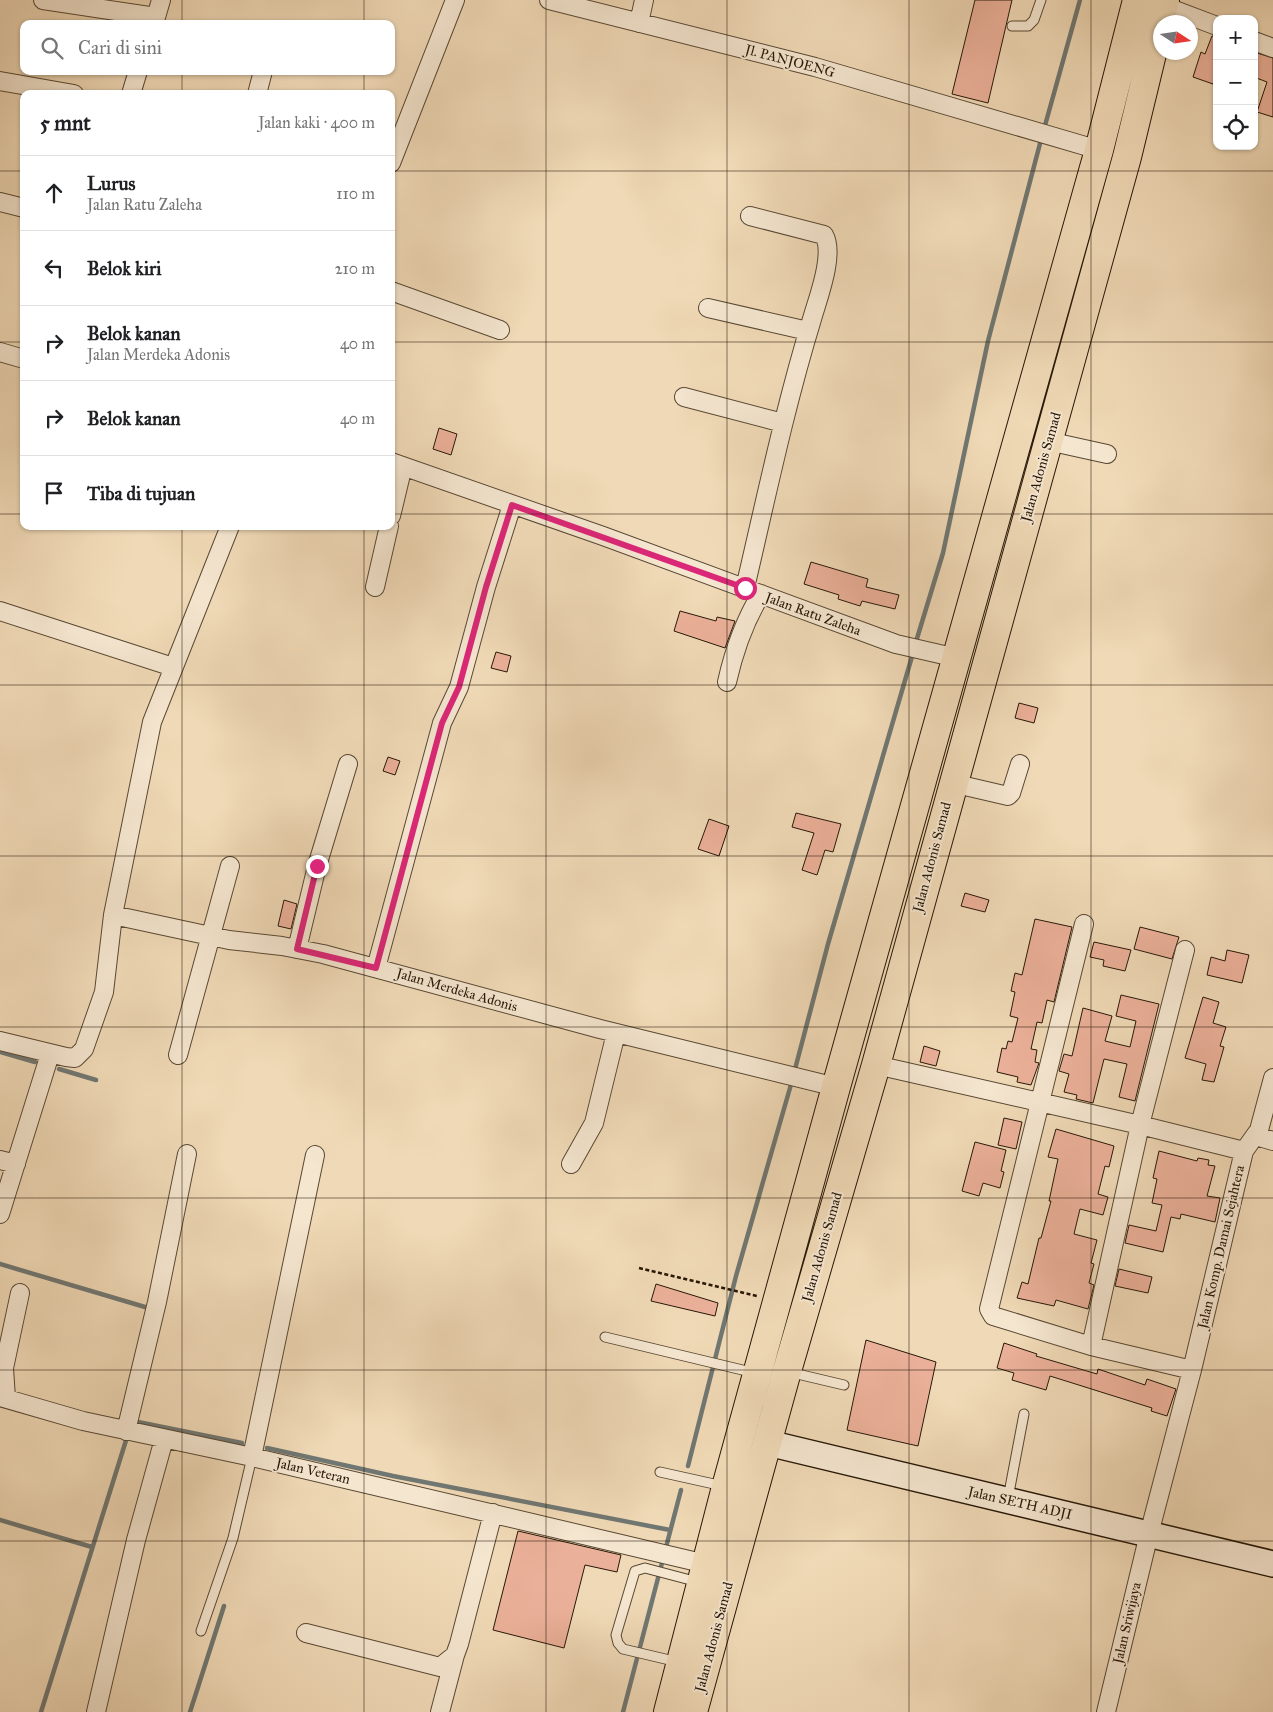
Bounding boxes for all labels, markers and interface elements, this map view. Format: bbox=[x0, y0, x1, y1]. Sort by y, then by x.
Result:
north arrow bbox=[1153, 15, 1198, 60]
map controls bbox=[1213, 15, 1258, 150]
button: + bbox=[1213, 15, 1258, 60]
search box bbox=[20, 20, 395, 75]
icon: search bbox=[38, 34, 66, 62]
text: Cari di sini bbox=[78, 36, 162, 59]
street label: Jl. PANJOENG bbox=[741, 40, 837, 82]
button: − bbox=[1213, 60, 1258, 105]
button: locate bbox=[1213, 105, 1258, 150]
text: 5 mnt bbox=[40, 110, 91, 136]
text: Jalan kaki · 400 m bbox=[258, 113, 375, 132]
text: Lurus bbox=[87, 172, 135, 195]
icon: ahead bbox=[40, 179, 68, 207]
text: 110 m bbox=[336, 184, 375, 203]
text: Jalan Ratu Zaleha bbox=[87, 195, 202, 214]
icon: left bbox=[40, 254, 68, 282]
text: Belok kiri bbox=[87, 257, 161, 280]
text: 210 m bbox=[335, 259, 375, 278]
text: Belok kanan bbox=[87, 322, 181, 345]
icon: right bbox=[40, 329, 68, 357]
text: 40 m bbox=[340, 334, 375, 353]
text: Jalan Merdeka Adonis bbox=[87, 345, 230, 364]
icon: right bbox=[40, 404, 68, 432]
text: Belok kanan bbox=[87, 407, 181, 430]
text: 40 m bbox=[340, 409, 375, 428]
street label: Jalan Adonis Samad bbox=[1017, 410, 1066, 526]
icon: arrive bbox=[40, 479, 68, 507]
text: Tiba di tujuan bbox=[87, 482, 195, 505]
route start bbox=[734, 577, 757, 600]
street label: Jalan Ratu Zaleha bbox=[761, 588, 863, 640]
street label: Jalan Adonis Samad bbox=[909, 800, 956, 916]
route end bbox=[306, 855, 329, 878]
street label: Jalan Merdeka Adonis bbox=[392, 964, 520, 1016]
street label: Jalan Komp. Damai Sejahtera bbox=[1193, 1163, 1249, 1333]
street label: Jalan Adonis Samad bbox=[798, 1190, 847, 1306]
street label: Jalan Veteran bbox=[272, 1454, 352, 1489]
street label: Jalan SETH ADJI bbox=[964, 1482, 1074, 1524]
street label: Jalan Adonis Samad bbox=[691, 1580, 738, 1696]
street label: Jalan Sriwijaya bbox=[1109, 1581, 1146, 1668]

